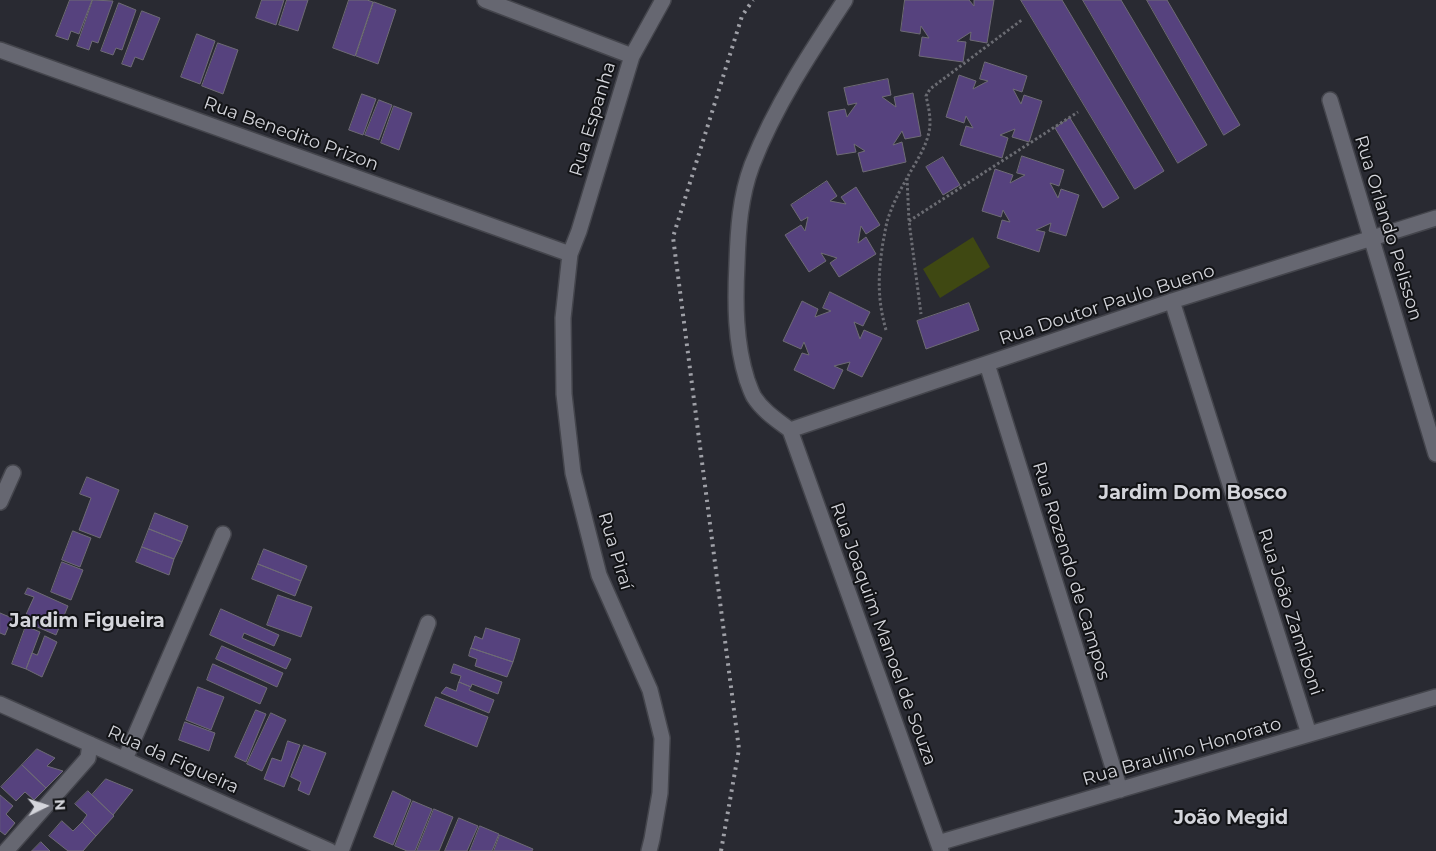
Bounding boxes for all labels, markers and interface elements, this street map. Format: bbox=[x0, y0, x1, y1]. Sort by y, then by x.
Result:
street label: Rua Espanha bbox=[565, 59, 621, 179]
street label: Rua Benedito Prizon bbox=[201, 92, 381, 176]
street label: Rua Orlando Pelisson bbox=[1349, 133, 1427, 323]
street label: Rua Doutor Paulo Bueno bbox=[997, 260, 1217, 350]
street label: Rua Rozendo de Campos bbox=[1027, 459, 1115, 683]
district label: Jardim Dom Bosco bbox=[1099, 482, 1287, 504]
street label: Rua Joaquim Manoel de Souza bbox=[825, 500, 941, 768]
street label: Rua Piraí bbox=[593, 510, 637, 592]
street label: Rua João Zamiboni bbox=[1253, 526, 1327, 698]
district label: Jardim Figueira bbox=[9, 610, 165, 632]
street label: Rua Braulino Honorato bbox=[1080, 713, 1284, 791]
street label: Rua da Figueira bbox=[104, 721, 242, 799]
north arrow bbox=[20, 781, 70, 831]
text: N bbox=[51, 799, 69, 811]
district label: João Megid bbox=[1174, 807, 1288, 829]

